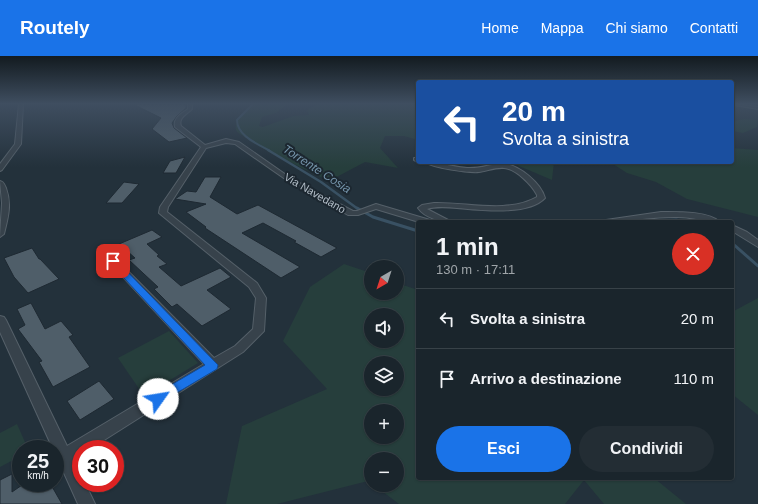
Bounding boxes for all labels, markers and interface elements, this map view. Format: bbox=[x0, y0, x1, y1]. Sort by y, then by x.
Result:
text: Routely bbox=[20, 17, 90, 38]
text: Home bbox=[481, 20, 519, 36]
text: Mappa bbox=[541, 20, 584, 36]
text: Chi siamo bbox=[606, 20, 668, 36]
text: Contatti bbox=[690, 20, 738, 36]
icon: left bbox=[436, 96, 488, 148]
text: 20 m bbox=[502, 96, 566, 127]
text: Svolta a sinistra bbox=[502, 129, 629, 149]
water label: Torrente Cosia bbox=[280, 142, 354, 196]
street label: Via Navedano bbox=[282, 171, 348, 215]
text: 1 min bbox=[436, 233, 499, 260]
button: close bbox=[672, 233, 714, 275]
pin bbox=[96, 244, 130, 278]
icon: arrive bbox=[102, 250, 124, 272]
north arrow bbox=[364, 260, 404, 300]
map controls bbox=[364, 260, 404, 492]
text: 130 m · 17:11 bbox=[436, 262, 515, 277]
button: sound bbox=[364, 308, 404, 348]
icon: left bbox=[436, 308, 458, 330]
text: Svolta a sinistra bbox=[470, 310, 585, 327]
text: 20 m bbox=[681, 310, 714, 327]
button: layers bbox=[364, 356, 404, 396]
icon: arrive bbox=[436, 368, 458, 390]
text: Arrivo a destinazione bbox=[470, 370, 622, 387]
text: 110 m bbox=[673, 370, 714, 387]
position arrow bbox=[137, 378, 179, 420]
button: + bbox=[364, 404, 404, 444]
button: Esci bbox=[436, 426, 571, 472]
button: Condividi bbox=[579, 426, 714, 472]
speed limit sign: 30 bbox=[72, 440, 124, 492]
text: 25 bbox=[27, 450, 49, 472]
button: − bbox=[364, 452, 404, 492]
text: km/h bbox=[27, 470, 49, 481]

